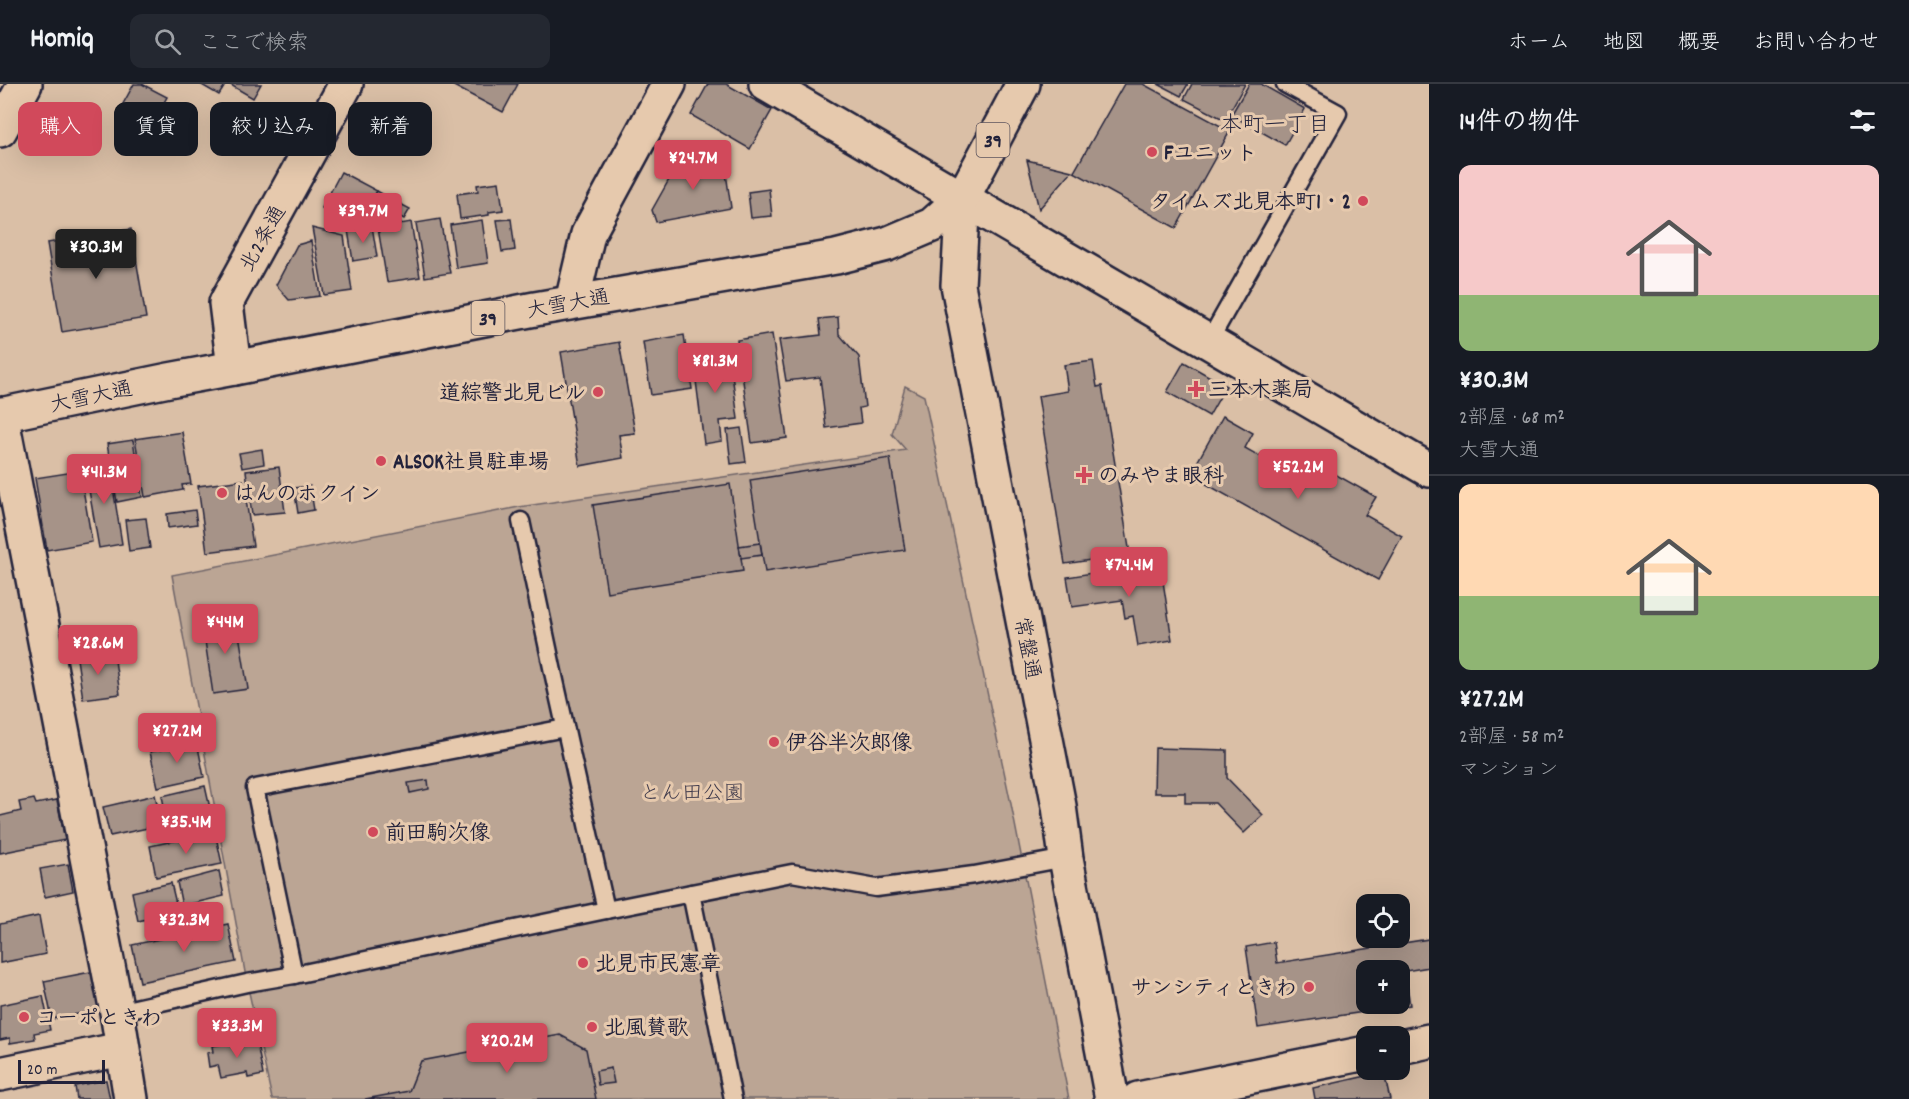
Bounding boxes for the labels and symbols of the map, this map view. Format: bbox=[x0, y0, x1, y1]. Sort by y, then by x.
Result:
district label: 本町一丁目 bbox=[1220, 111, 1330, 142]
road number: 39 bbox=[976, 123, 1010, 157]
pin: ¥24.7M bbox=[644, 140, 742, 191]
place label: Fユニット bbox=[1164, 140, 1257, 170]
marker: Fユニット bbox=[1145, 145, 1159, 159]
place label: タイムズ北見本町1・2 bbox=[1150, 189, 1351, 219]
pin: ¥39.7M bbox=[314, 193, 412, 244]
marker: タイムズ北見本町1・2 bbox=[1356, 194, 1370, 208]
street label: 北2条通 bbox=[234, 201, 295, 278]
pin: ¥30.3M bbox=[47, 229, 145, 280]
street label: 大雪大通 bbox=[525, 284, 612, 328]
road number: 39 bbox=[472, 301, 504, 335]
pin: ¥81.3M bbox=[666, 343, 764, 394]
street label: 大雪大通 bbox=[47, 376, 136, 422]
place label: 三本木薬局 bbox=[1208, 377, 1313, 407]
place label: 道綜警北見ビル bbox=[439, 380, 586, 410]
marker: 三本木薬局 bbox=[1189, 382, 1203, 396]
marker: 道綜警北見ビル bbox=[591, 385, 605, 399]
place label: ALSOK社員駐車場 bbox=[393, 449, 549, 479]
pin: ¥52.2M bbox=[1249, 449, 1347, 500]
pin: ¥41.3M bbox=[55, 454, 153, 505]
marker: ALSOK社員駐車場 bbox=[374, 454, 388, 468]
place label: のみやま眼科 bbox=[1098, 463, 1224, 493]
marker: のみやま眼科 bbox=[1075, 466, 1093, 484]
place label: はんのホクイン bbox=[234, 481, 380, 511]
marker: はんのホクイン bbox=[215, 486, 229, 500]
pin: ¥74.4M bbox=[1080, 547, 1178, 598]
pin: ¥44M bbox=[189, 604, 261, 655]
street label: 常盤通 bbox=[1004, 615, 1046, 682]
pin: ¥28.6M bbox=[49, 625, 147, 676]
pin: ¥27.2M bbox=[128, 713, 226, 764]
place label: 伊谷半次郎像 bbox=[786, 730, 912, 760]
marker: 伊谷半次郎像 bbox=[767, 735, 781, 749]
park label: とん田公園 bbox=[640, 780, 745, 810]
pin: ¥35.4M bbox=[137, 804, 235, 855]
place label: 前田駒次像 bbox=[385, 820, 490, 850]
marker: 前田駒次像 bbox=[366, 825, 380, 839]
pin: ¥32.3M bbox=[135, 902, 233, 953]
place label: 北見市民憲章 bbox=[595, 951, 721, 981]
marker: 北見市民憲章 bbox=[576, 956, 590, 970]
place label: サンシティときわ bbox=[1130, 975, 1297, 1005]
marker: サンシティときわ bbox=[1302, 980, 1316, 994]
place label: コーポときわ bbox=[36, 1005, 162, 1035]
pin: ¥33.3M bbox=[188, 1008, 286, 1059]
marker: コーポときわ bbox=[17, 1010, 31, 1024]
place label: 北風賛歌 bbox=[604, 1015, 688, 1045]
marker: 北風賛歌 bbox=[585, 1020, 599, 1034]
pin: ¥20.2M bbox=[458, 1023, 556, 1074]
scale bar bbox=[18, 1057, 105, 1084]

